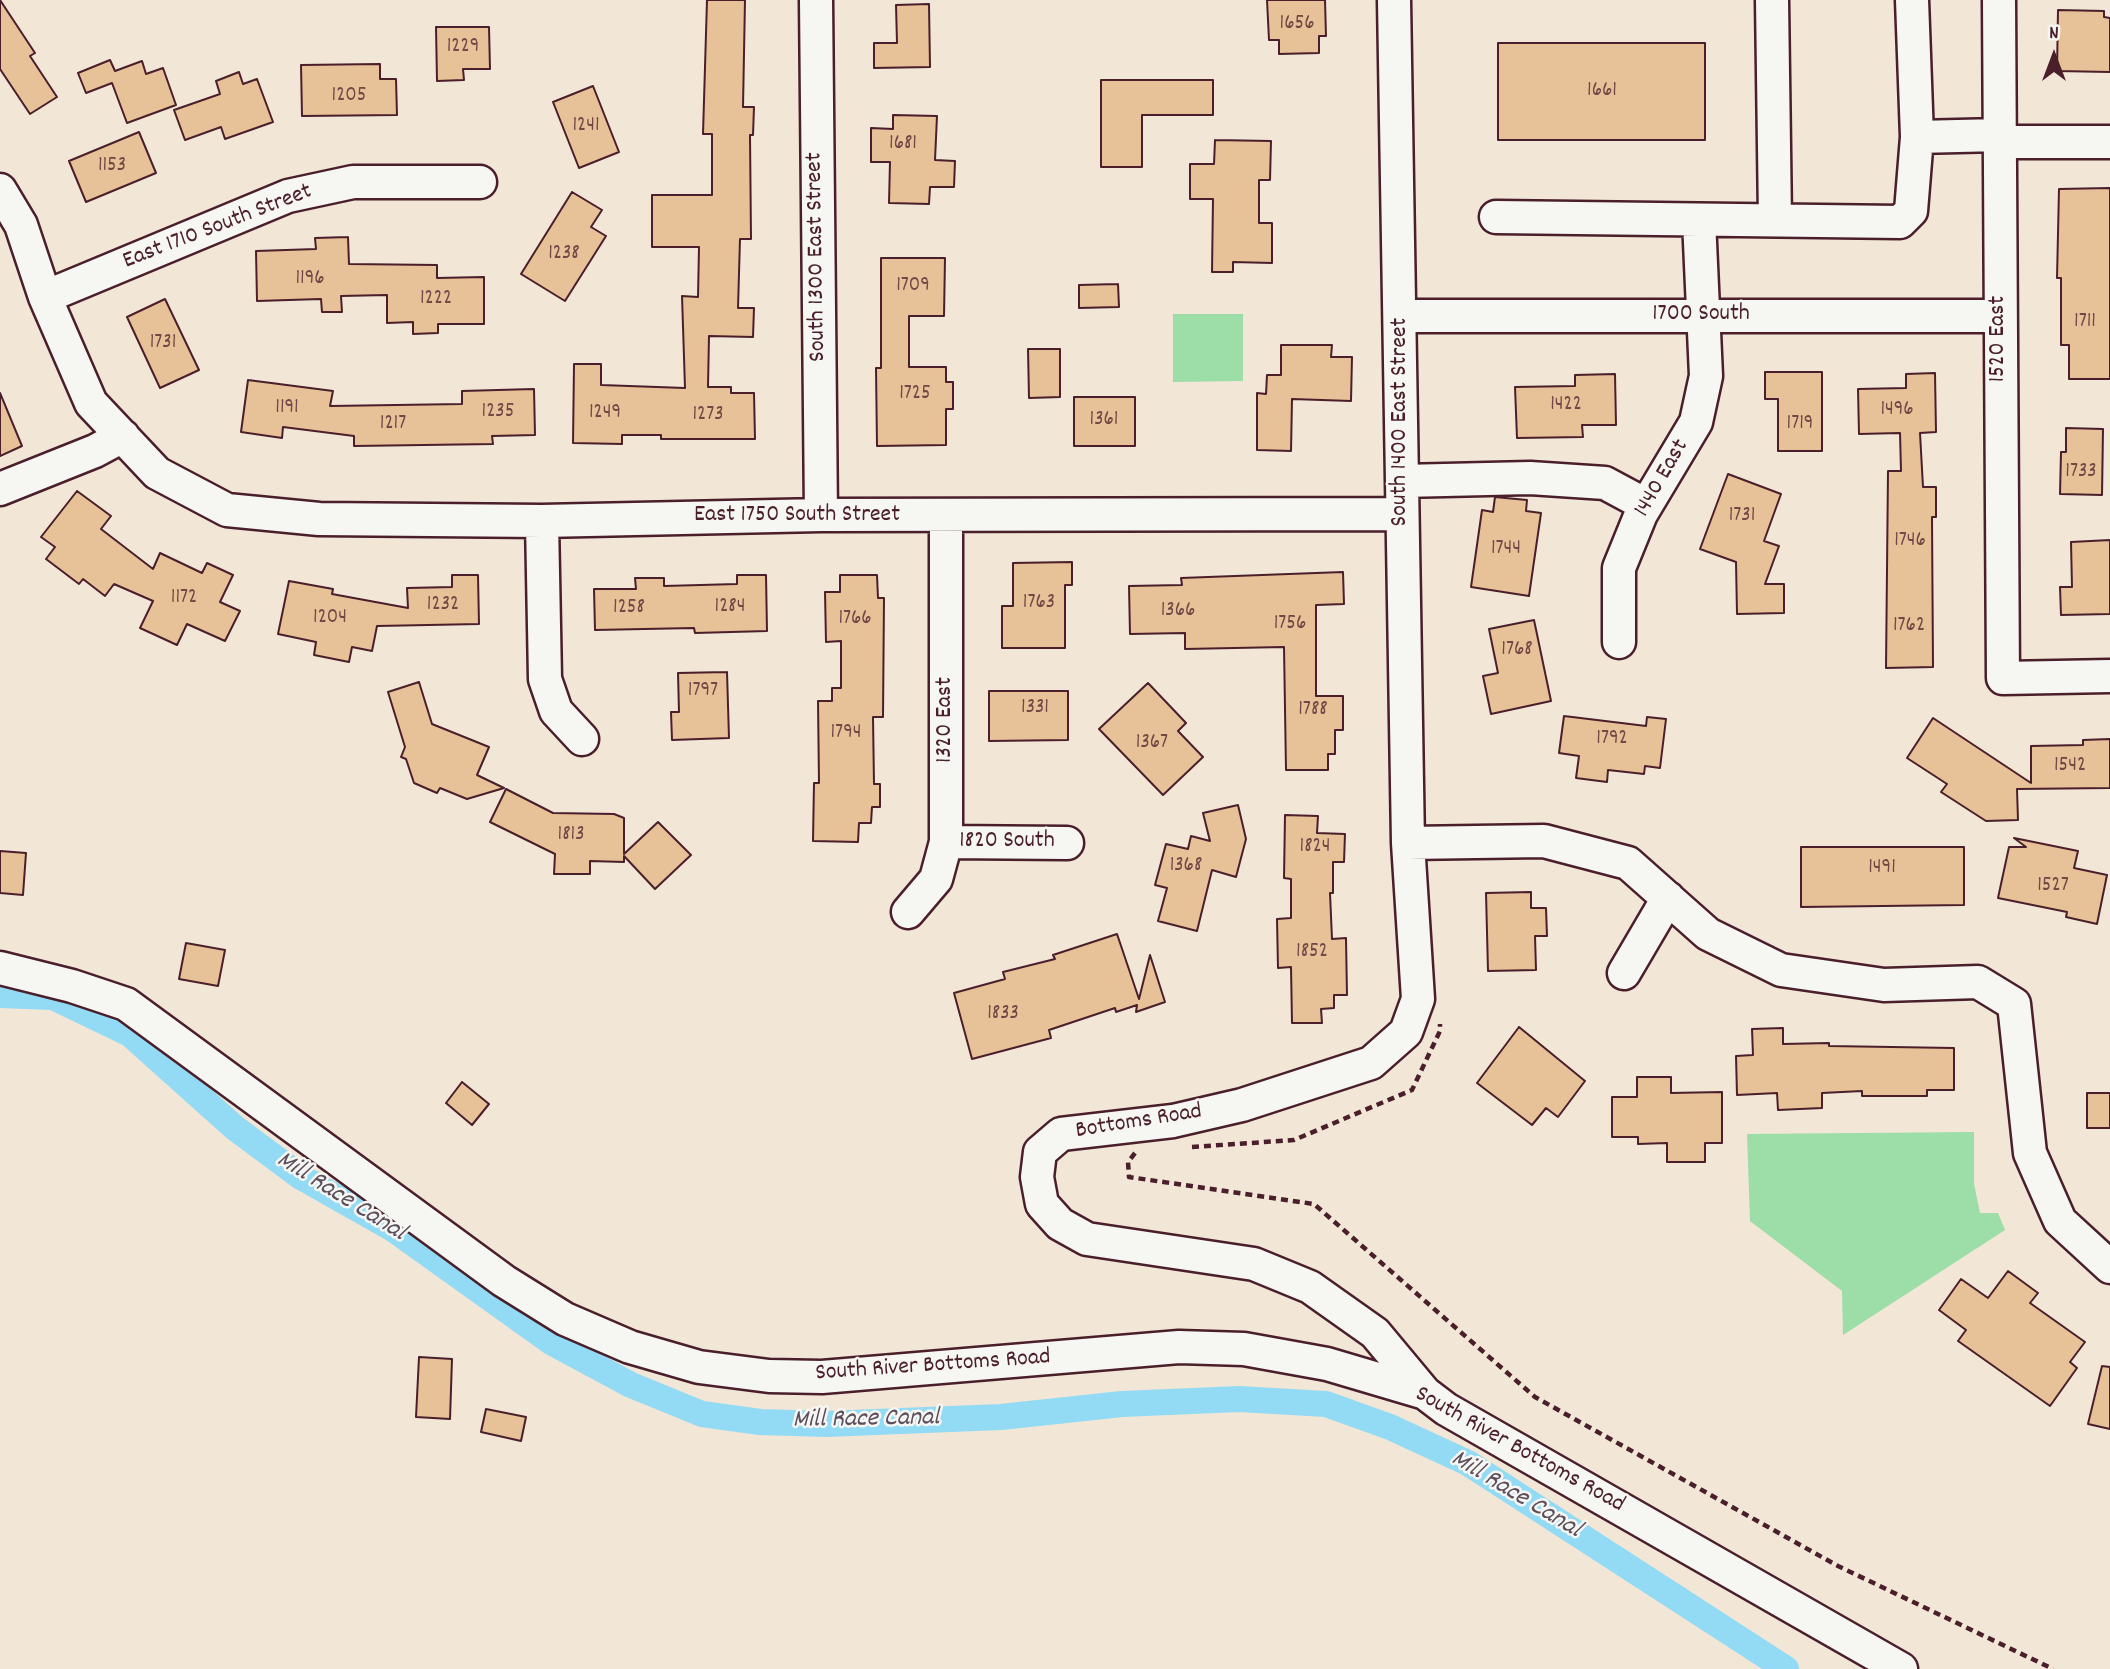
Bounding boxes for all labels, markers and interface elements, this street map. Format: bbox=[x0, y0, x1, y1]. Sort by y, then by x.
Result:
house number: 1656 bbox=[1280, 12, 1314, 38]
north arrow bbox=[2019, 21, 2089, 91]
text: N bbox=[2049, 21, 2059, 48]
house number: 1229 bbox=[447, 35, 479, 61]
house number: 1661 bbox=[1587, 79, 1617, 105]
house number: 1205 bbox=[332, 84, 366, 110]
house number: 1241 bbox=[572, 114, 600, 140]
house number: 1681 bbox=[889, 132, 917, 158]
street label: South 1300 East Street bbox=[802, 152, 834, 362]
house number: 1153 bbox=[98, 154, 126, 180]
street label: East 1710 South Street bbox=[119, 179, 317, 277]
house number: 1238 bbox=[548, 242, 580, 268]
house number: 1196 bbox=[295, 267, 325, 293]
house number: 1709 bbox=[896, 274, 930, 300]
house number: 1222 bbox=[420, 287, 452, 313]
street label: 1520 East bbox=[1986, 296, 2014, 382]
street label: 1700 South bbox=[1652, 302, 1750, 330]
house number: 1711 bbox=[2074, 310, 2096, 336]
street label: South 1400 East Street bbox=[1388, 318, 1416, 526]
house number: 1731 bbox=[150, 331, 176, 357]
house number: 1725 bbox=[899, 382, 931, 408]
house number: 1422 bbox=[1550, 393, 1582, 419]
house number: 1191 bbox=[275, 396, 299, 422]
house number: 1496 bbox=[1880, 398, 1914, 424]
house number: 1235 bbox=[482, 400, 514, 426]
house number: 1249 bbox=[589, 401, 621, 427]
house number: 1273 bbox=[692, 403, 724, 429]
house number: 1361 bbox=[1090, 408, 1118, 434]
house number: 1217 bbox=[380, 412, 406, 438]
house number: 1719 bbox=[1787, 412, 1813, 438]
street label: 1440 East bbox=[1629, 435, 1697, 523]
house number: 1733 bbox=[2065, 460, 2097, 486]
street label: East 1750 South Street bbox=[694, 503, 900, 531]
house number: 1731 bbox=[1729, 504, 1755, 530]
house number: 1746 bbox=[1894, 529, 1926, 555]
house number: 1744 bbox=[1491, 537, 1521, 563]
house number: 1172 bbox=[171, 586, 197, 612]
house number: 1763 bbox=[1023, 591, 1055, 617]
house number: 1232 bbox=[427, 593, 459, 619]
house number: 1284 bbox=[715, 595, 745, 621]
house number: 1258 bbox=[613, 596, 645, 622]
house number: 1366 bbox=[1161, 599, 1195, 625]
house number: 1204 bbox=[313, 606, 347, 632]
house number: 1766 bbox=[838, 607, 872, 633]
house number: 1756 bbox=[1274, 612, 1306, 638]
house number: 1762 bbox=[1893, 614, 1925, 640]
house number: 1768 bbox=[1501, 638, 1533, 664]
street label: 1320 East bbox=[933, 677, 961, 763]
house number: 1797 bbox=[688, 679, 718, 705]
house number: 1331 bbox=[1021, 696, 1049, 722]
house number: 1788 bbox=[1298, 698, 1328, 724]
house number: 1794 bbox=[831, 721, 861, 747]
house number: 1792 bbox=[1596, 727, 1628, 753]
house number: 1367 bbox=[1136, 731, 1168, 757]
house number: 1542 bbox=[2054, 754, 2086, 780]
house number: 1813 bbox=[558, 823, 584, 849]
street label: 1820 South bbox=[959, 829, 1055, 857]
house number: 1824 bbox=[1300, 835, 1330, 861]
house number: 1368 bbox=[1170, 854, 1202, 880]
house number: 1491 bbox=[1868, 856, 1896, 882]
house number: 1527 bbox=[2037, 874, 2069, 900]
house number: 1852 bbox=[1296, 940, 1328, 966]
house number: 1833 bbox=[987, 1002, 1019, 1028]
street label: Bottoms Road bbox=[1074, 1099, 1204, 1147]
water label: Mill Race Canal bbox=[270, 1146, 410, 1250]
street label: South River Bottoms Road bbox=[815, 1344, 1051, 1390]
street label: South River Bottoms Road bbox=[1409, 1381, 1629, 1521]
water label: Mill Race Canal bbox=[793, 1404, 939, 1438]
water label: Mill Race Canal bbox=[1444, 1445, 1586, 1547]

